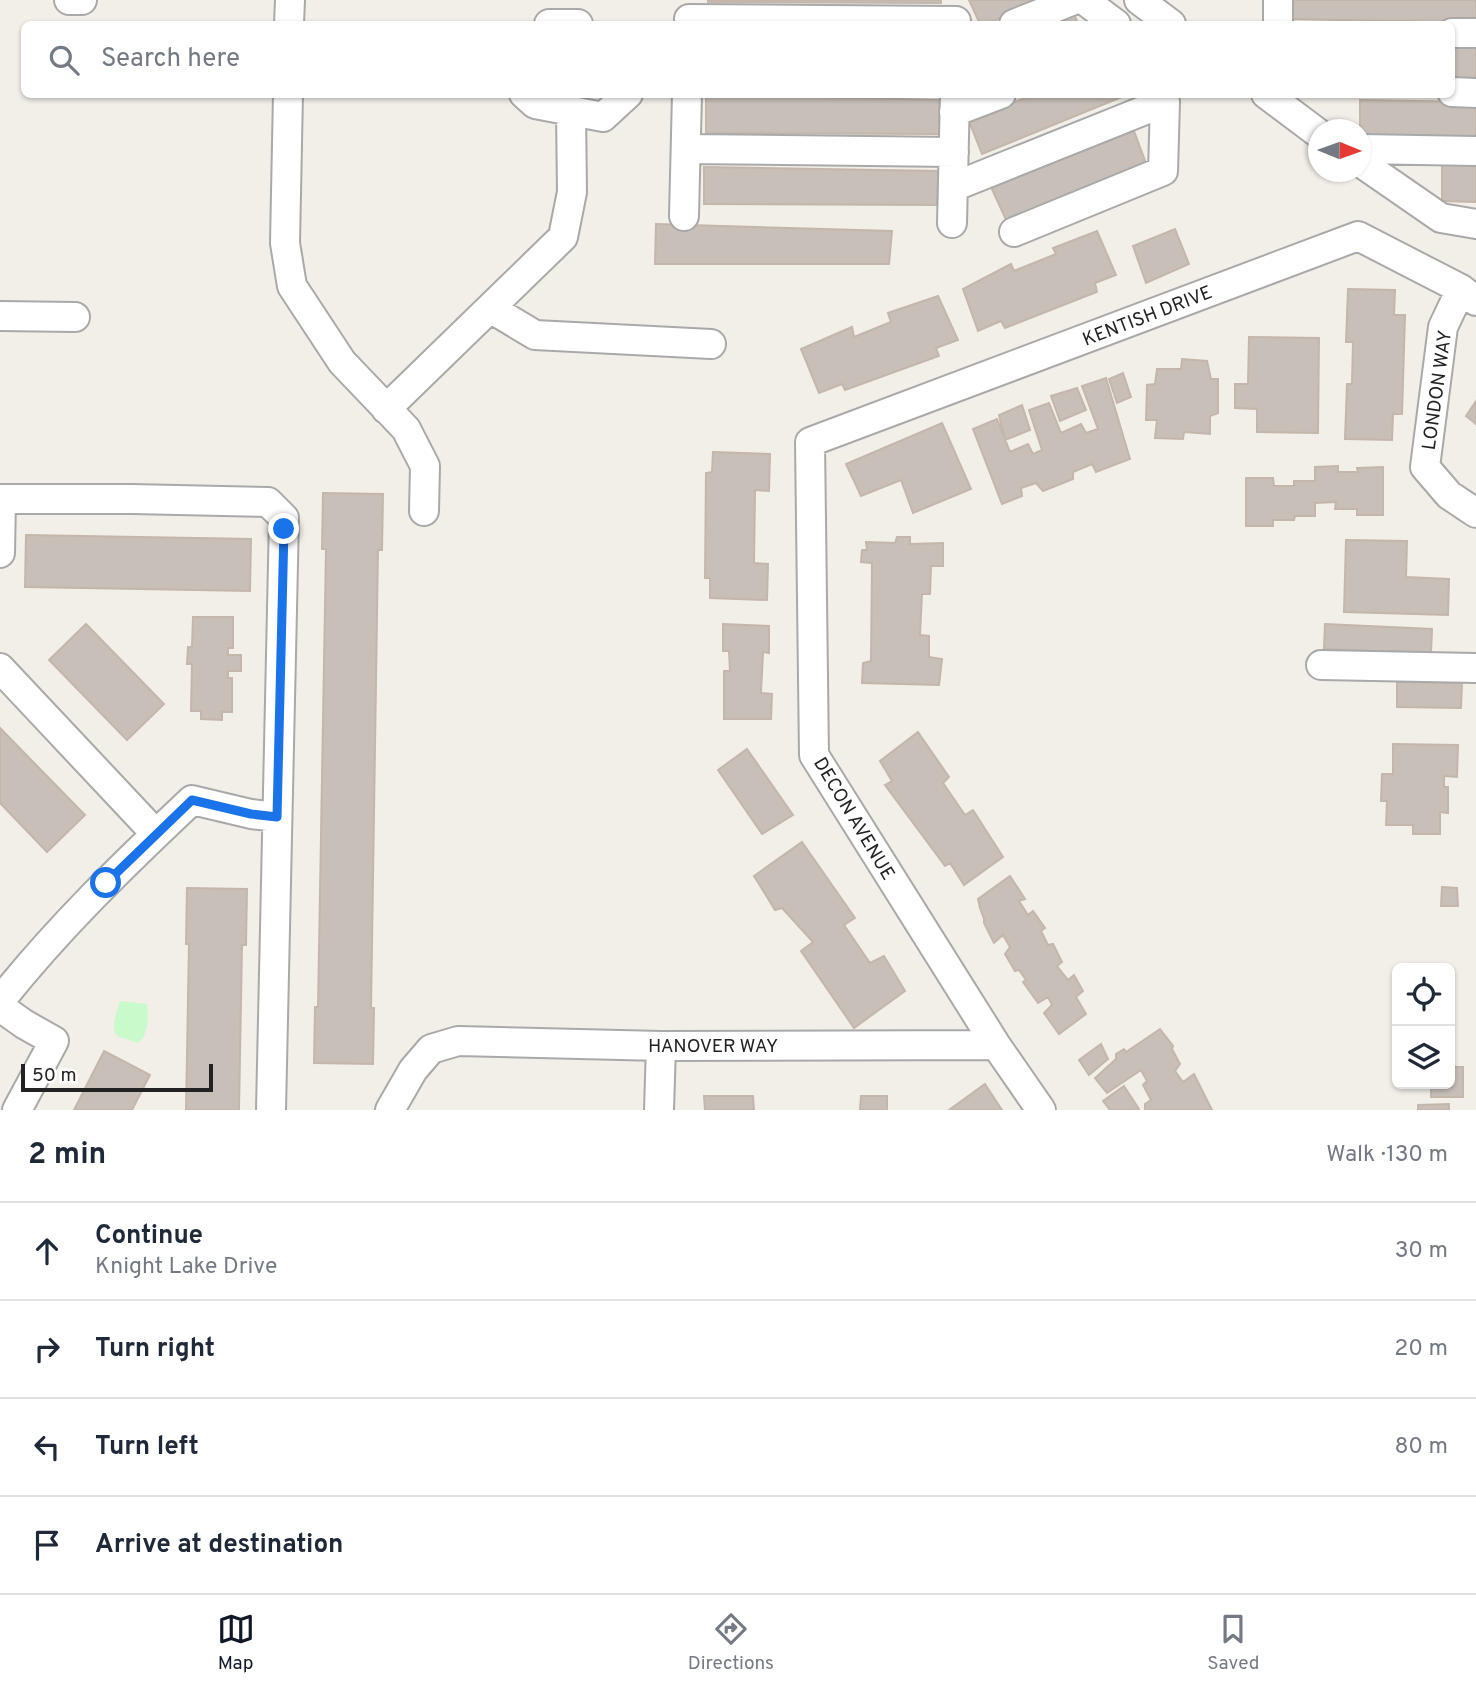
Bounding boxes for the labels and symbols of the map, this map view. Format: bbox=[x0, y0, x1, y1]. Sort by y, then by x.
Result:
north arrow bbox=[1308, 119, 1371, 182]
street label: KENTISH DRIVE bbox=[1080, 281, 1216, 353]
street label: LONDON WAY bbox=[1418, 329, 1458, 452]
route end bbox=[268, 513, 299, 544]
street label: DECON AVENUE bbox=[807, 753, 899, 885]
route start bbox=[90, 867, 121, 898]
street label: HANOVER WAY bbox=[648, 1035, 778, 1059]
scale bar bbox=[21, 1061, 214, 1093]

